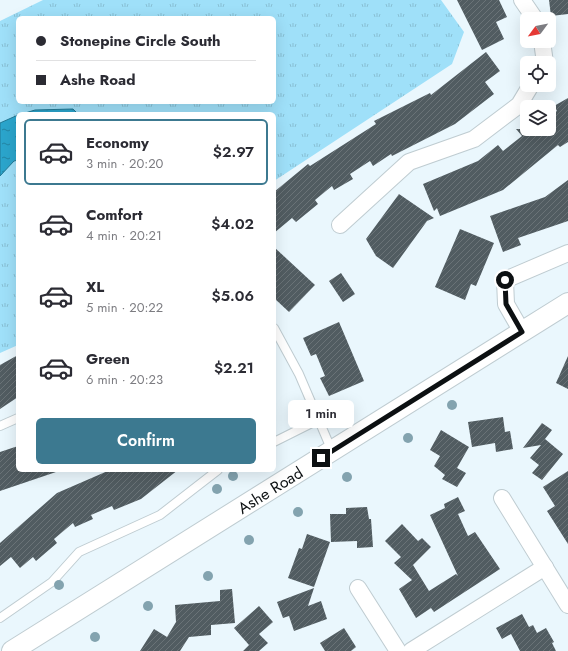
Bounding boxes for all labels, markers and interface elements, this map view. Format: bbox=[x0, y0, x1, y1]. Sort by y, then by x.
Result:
north arrow bbox=[520, 12, 556, 48]
map controls bbox=[520, 12, 556, 136]
text: Stonepine Circle South bbox=[60, 30, 221, 52]
button: locate bbox=[520, 56, 556, 92]
text: Ashe Road bbox=[60, 69, 135, 91]
button: layers bbox=[520, 100, 556, 136]
text: Economy bbox=[86, 132, 149, 154]
icon: car bbox=[38, 134, 74, 170]
text: $2.97 bbox=[213, 141, 254, 163]
text: 3 min · 20:20 bbox=[86, 154, 163, 173]
text: Comfort bbox=[86, 204, 143, 226]
icon: car bbox=[38, 206, 74, 242]
text: $4.02 bbox=[211, 213, 254, 235]
text: 4 min · 20:21 bbox=[86, 226, 162, 245]
route start bbox=[496, 271, 514, 289]
text: XL bbox=[86, 276, 104, 298]
icon: car bbox=[38, 278, 74, 314]
text: $5.06 bbox=[212, 285, 254, 307]
text: 5 min · 20:22 bbox=[86, 298, 163, 317]
text: Green bbox=[86, 348, 130, 370]
icon: car bbox=[38, 350, 74, 386]
text: $2.21 bbox=[214, 357, 254, 379]
text: 6 min · 20:23 bbox=[86, 370, 163, 389]
callout: 1 min bbox=[288, 400, 354, 428]
text: 1 min bbox=[305, 404, 337, 423]
button: Confirm bbox=[36, 418, 256, 464]
route end bbox=[312, 449, 330, 467]
street label: Ashe Road bbox=[233, 461, 307, 520]

